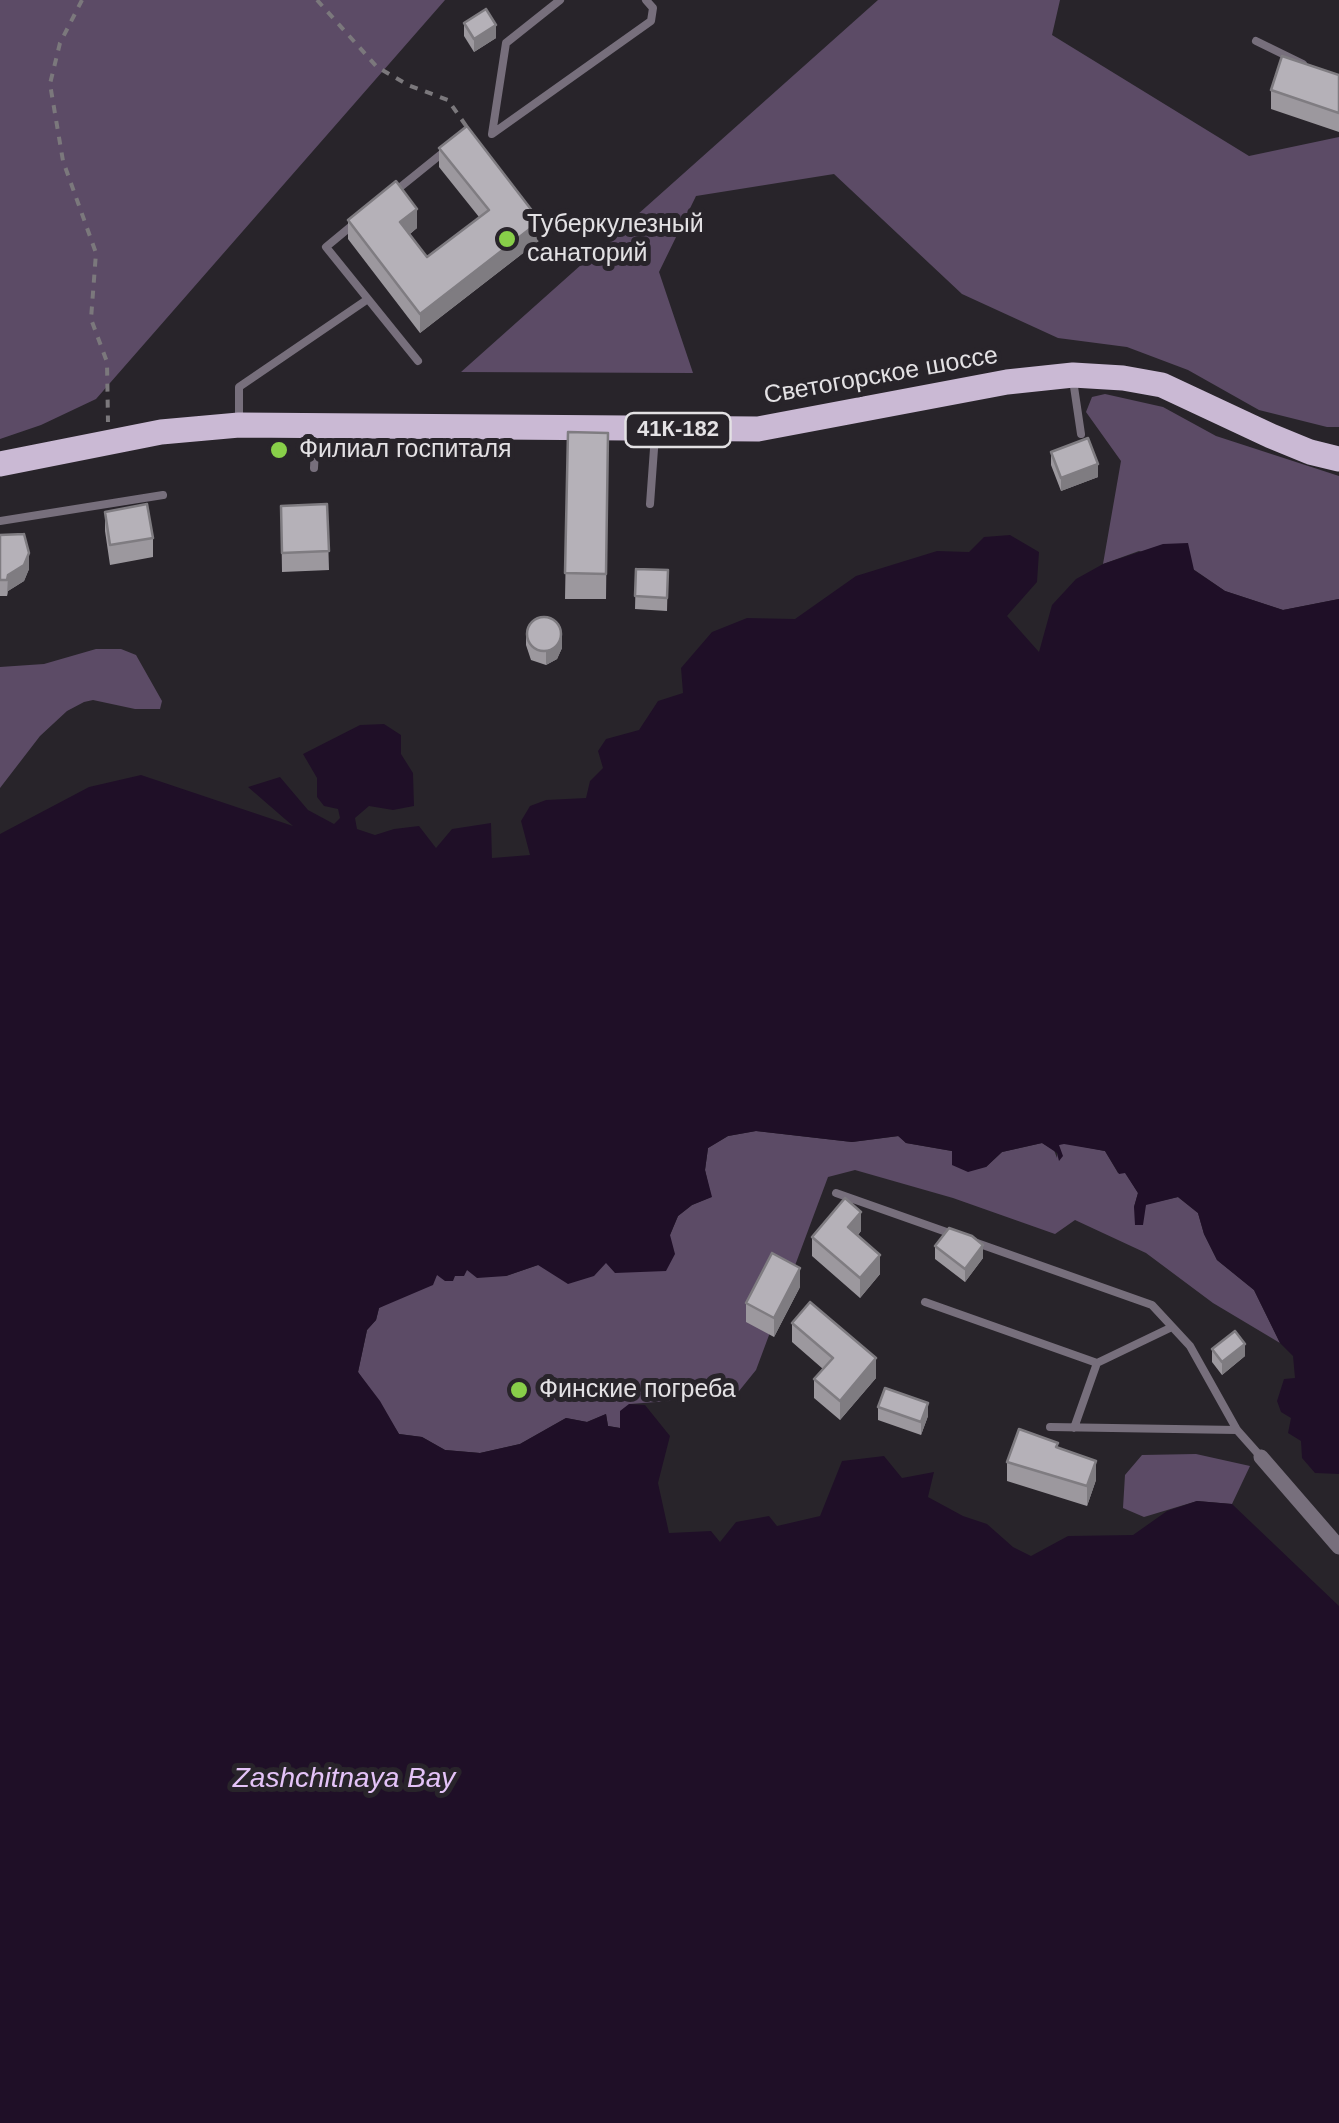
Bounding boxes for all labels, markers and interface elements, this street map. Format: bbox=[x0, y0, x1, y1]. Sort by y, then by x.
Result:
place label: Туберкулезный санаторий bbox=[527, 210, 704, 269]
marker: Туберкулезный санаторий bbox=[496, 228, 518, 250]
street label: Светогорское шоссе bbox=[762, 341, 1000, 411]
road number: 41К-182 bbox=[626, 413, 730, 447]
place label: Филиал госпиталя bbox=[299, 435, 512, 465]
marker: Филиал госпиталя bbox=[268, 439, 290, 461]
place label: Финские погреба bbox=[539, 1375, 736, 1405]
marker: Финские погреба bbox=[508, 1379, 530, 1401]
water label: Zashchitnaya Bay bbox=[233, 1762, 455, 1796]

